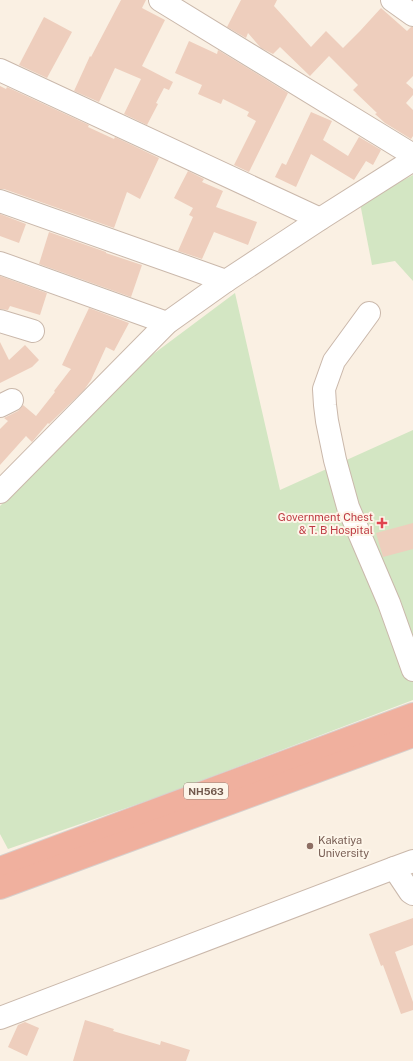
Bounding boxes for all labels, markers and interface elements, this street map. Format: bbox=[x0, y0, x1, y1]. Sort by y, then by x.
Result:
place label: Government Chest & T. B Hospital bbox=[278, 511, 373, 536]
marker: Government Chest & T. B Hospital bbox=[376, 517, 388, 529]
road number: NH563 bbox=[184, 783, 228, 799]
place label: Kakatiya University bbox=[318, 834, 369, 859]
marker: Kakatiya University bbox=[305, 841, 315, 851]

